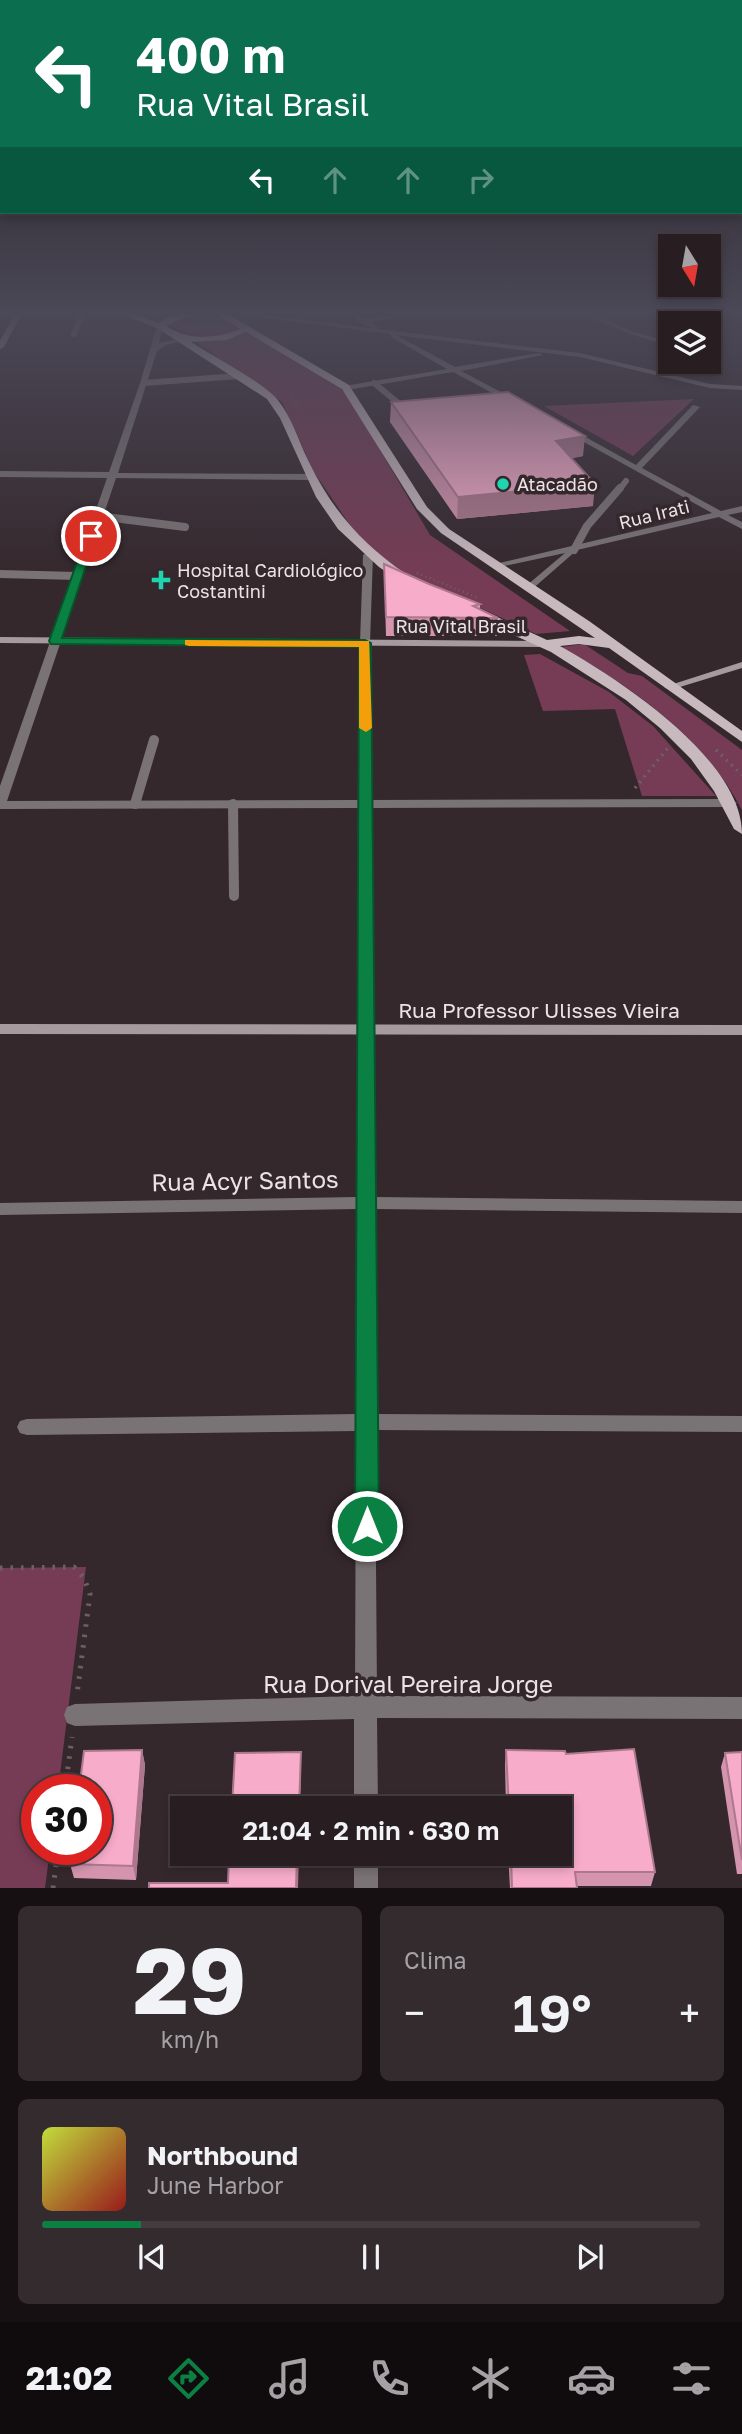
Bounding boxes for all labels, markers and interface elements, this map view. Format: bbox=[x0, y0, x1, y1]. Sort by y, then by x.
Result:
text: 400 m bbox=[136, 25, 285, 84]
icon: left bbox=[21, 28, 112, 119]
text: Rua Vital Brasil bbox=[136, 85, 369, 123]
icon: left bbox=[243, 161, 281, 199]
icon: ahead bbox=[316, 161, 354, 199]
icon: ahead bbox=[389, 161, 427, 199]
icon: right bbox=[462, 161, 500, 199]
north arrow bbox=[658, 234, 721, 298]
map controls bbox=[658, 234, 721, 374]
button: layers bbox=[658, 311, 721, 374]
place label: Atacadão bbox=[517, 473, 598, 495]
marker: Atacadão bbox=[495, 476, 511, 492]
street label: Rua Irati bbox=[616, 495, 692, 533]
pin bbox=[61, 506, 121, 566]
icon: arrive bbox=[72, 517, 110, 555]
place label: Hospital Cardiológico Costantini bbox=[177, 559, 363, 602]
marker: Hospital Cardiológico Costantini bbox=[151, 570, 171, 590]
street label: Rua Vital Brasil bbox=[395, 615, 527, 637]
street label: Rua Professor Ulisses Vieira bbox=[398, 997, 680, 1023]
street label: Rua Acyr Santos bbox=[151, 1164, 339, 1196]
position arrow bbox=[330, 1489, 404, 1563]
street label: Rua Dorival Pereira Jorge bbox=[263, 1669, 553, 1698]
speed limit sign: 30 bbox=[21, 1774, 112, 1865]
text: 21:04 · 2 min · 630 m bbox=[242, 1815, 500, 1846]
text: 29 bbox=[133, 1925, 247, 2034]
text: Clima bbox=[404, 1946, 467, 1974]
text: 19° bbox=[513, 1981, 591, 2043]
text: − bbox=[404, 1990, 425, 2035]
text: + bbox=[679, 1990, 700, 2035]
text: km/h bbox=[161, 2025, 219, 2053]
text: Northbound bbox=[147, 2140, 298, 2171]
text: June Harbor bbox=[147, 2171, 283, 2199]
icon: previous bbox=[133, 2238, 171, 2276]
icon: pause bbox=[352, 2238, 390, 2276]
icon: next bbox=[571, 2238, 609, 2276]
icon: directions bbox=[164, 2354, 213, 2403]
icon: music bbox=[265, 2354, 314, 2403]
icon: phone bbox=[365, 2354, 414, 2403]
icon: climate bbox=[466, 2354, 515, 2403]
icon: car bbox=[567, 2354, 616, 2403]
icon: filters bbox=[667, 2354, 716, 2403]
text: 21:02 bbox=[26, 2359, 112, 2397]

